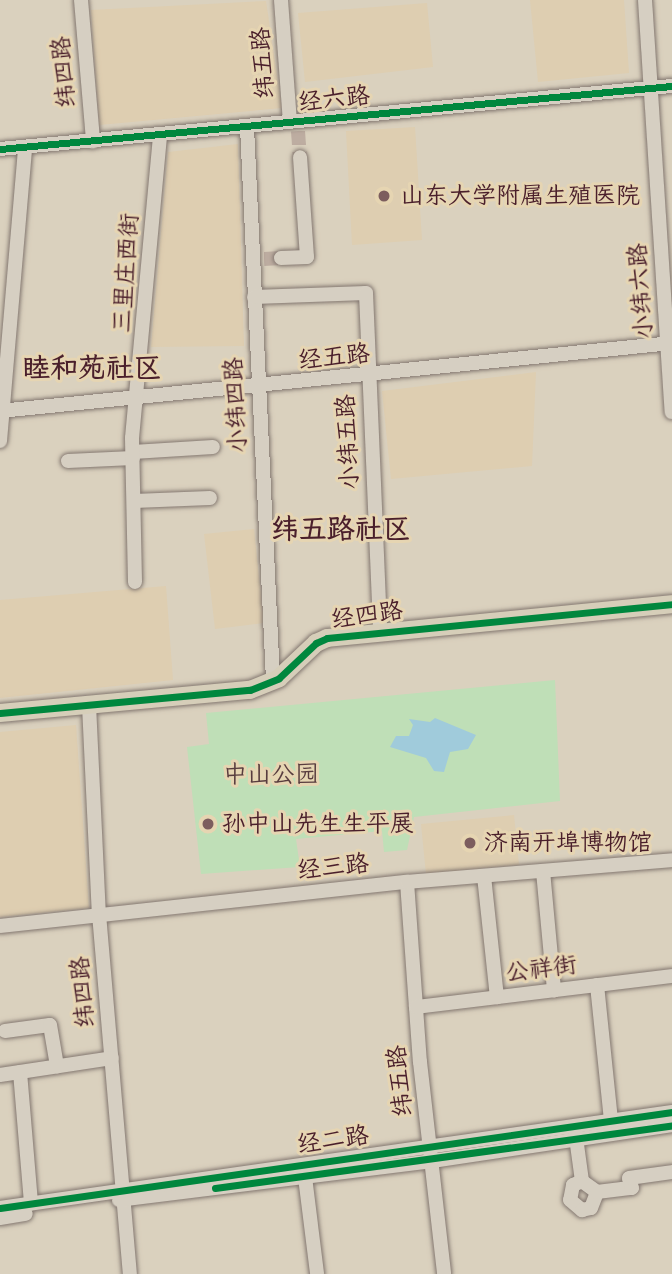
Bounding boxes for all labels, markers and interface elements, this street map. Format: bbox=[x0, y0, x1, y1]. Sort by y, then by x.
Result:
street label: 纬五路 bbox=[246, 26, 280, 100]
street label: 纬四路 bbox=[47, 35, 81, 109]
street label: 经六路 bbox=[297, 81, 371, 117]
place label: 山东大学附属生殖医院 bbox=[400, 182, 640, 210]
marker: 山东大学附属生殖医院 bbox=[374, 186, 394, 206]
street label: 三里庄西街 bbox=[107, 212, 145, 334]
street label: 小纬六路 bbox=[623, 242, 659, 340]
street label: 经五路 bbox=[297, 339, 371, 375]
district label: 睦和苑社区 bbox=[22, 351, 162, 385]
street label: 小纬四路 bbox=[219, 356, 253, 454]
street label: 小纬五路 bbox=[331, 393, 365, 491]
district label: 纬五路社区 bbox=[271, 512, 411, 546]
street label: 经四路 bbox=[329, 596, 405, 634]
park label: 中山公园 bbox=[223, 761, 319, 789]
place label: 孙中山先生生平展 bbox=[222, 810, 414, 838]
marker: 孙中山先生生平展 bbox=[200, 816, 216, 832]
place label: 济南开埠博物馆 bbox=[484, 829, 652, 857]
marker: 济南开埠博物馆 bbox=[462, 835, 478, 851]
street label: 经三路 bbox=[296, 849, 370, 885]
street label: 公祥街 bbox=[504, 950, 578, 988]
street label: 纬四路 bbox=[66, 955, 100, 1029]
street label: 纬五路 bbox=[382, 1044, 418, 1118]
street label: 经二路 bbox=[295, 1121, 371, 1159]

